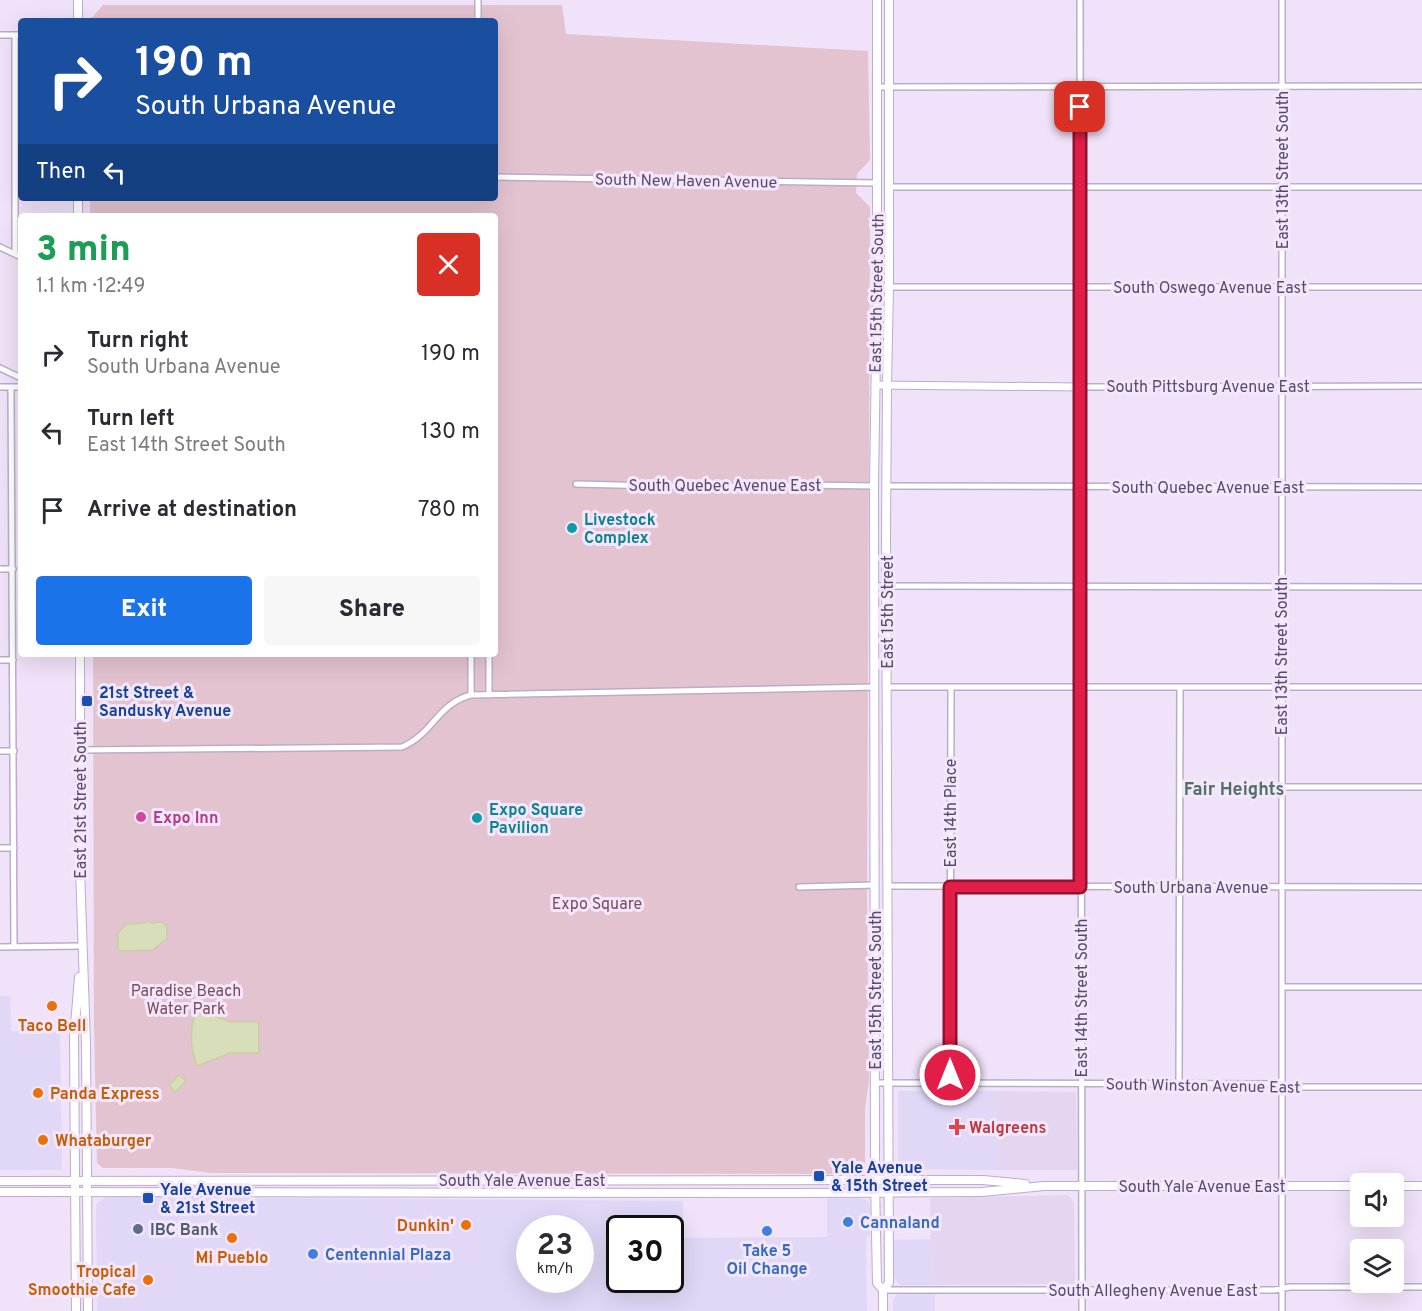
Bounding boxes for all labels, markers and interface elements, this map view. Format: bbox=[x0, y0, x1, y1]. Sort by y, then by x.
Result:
text: 190 m bbox=[135, 38, 253, 91]
icon: right bbox=[36, 42, 114, 120]
pin bbox=[1054, 81, 1105, 132]
text: South Urbana Avenue bbox=[135, 90, 396, 124]
icon: arrive bbox=[1063, 90, 1096, 123]
street label: East 13th Street South bbox=[1274, 91, 1294, 249]
icon: left bbox=[98, 156, 131, 189]
text: Then bbox=[36, 159, 86, 186]
street label: South New Haven Avenue bbox=[595, 170, 777, 194]
street label: East 15th Street South bbox=[867, 213, 889, 373]
text: 3 min bbox=[36, 228, 131, 274]
button: close bbox=[417, 233, 480, 296]
text: 1.1 km · 12:49 bbox=[36, 274, 145, 300]
street label: South Oswego Avenue East bbox=[1113, 279, 1307, 299]
text: Turn right bbox=[87, 328, 189, 355]
icon: right bbox=[36, 338, 69, 371]
text: 190 m bbox=[421, 341, 480, 368]
text: South Urbana Avenue bbox=[87, 355, 281, 381]
street label: South Pittsburg Avenue East bbox=[1106, 378, 1310, 398]
text: Turn left bbox=[87, 406, 175, 433]
icon: left bbox=[36, 416, 69, 449]
text: 130 m bbox=[421, 419, 480, 446]
text: East 14th Street South bbox=[87, 433, 286, 459]
street label: South Quebec Avenue East bbox=[629, 477, 821, 497]
street label: South Quebec Avenue East bbox=[1112, 479, 1304, 499]
icon: arrive bbox=[36, 494, 69, 527]
text: Arrive at destination bbox=[87, 497, 297, 524]
text: 780 m bbox=[418, 497, 480, 524]
place label: Livestock Complex bbox=[584, 511, 656, 549]
marker: Livestock Complex bbox=[565, 521, 579, 535]
street label: East 15th Street bbox=[879, 555, 899, 669]
button: Exit bbox=[36, 576, 252, 645]
button: Share bbox=[264, 576, 480, 645]
street label: East 13th Street South bbox=[1273, 577, 1293, 735]
place label: 21st Street & Sandusky Avenue bbox=[99, 684, 231, 722]
marker: 21st Street & Sandusky Avenue bbox=[80, 694, 94, 708]
street label: East 21st Street South bbox=[72, 721, 92, 879]
street label: East 14th Place bbox=[942, 759, 962, 867]
district label: Fair Heights bbox=[1184, 779, 1284, 802]
place label: Expo Square Pavilion bbox=[489, 801, 583, 839]
place label: Expo Inn bbox=[153, 809, 218, 829]
marker: Expo Inn bbox=[134, 810, 148, 824]
marker: Expo Square Pavilion bbox=[470, 811, 484, 825]
street label: South Urbana Avenue bbox=[1114, 879, 1268, 899]
park label: Expo Square bbox=[552, 895, 642, 915]
street label: East 15th Street South bbox=[867, 910, 887, 1070]
street label: East 14th Street South bbox=[1073, 919, 1093, 1077]
park label: Paradise Beach Water Park bbox=[131, 982, 241, 1020]
marker: Taco Bell bbox=[45, 999, 59, 1013]
place label: Taco Bell bbox=[18, 1017, 86, 1037]
position arrow bbox=[918, 1043, 982, 1107]
street label: South Winston Avenue East bbox=[1105, 1075, 1300, 1099]
place label: Panda Express bbox=[50, 1085, 160, 1105]
marker: Panda Express bbox=[31, 1086, 45, 1100]
place label: Walgreens bbox=[969, 1119, 1047, 1139]
marker: Walgreens bbox=[950, 1120, 964, 1134]
place label: Whataburger bbox=[55, 1132, 152, 1152]
marker: Whataburger bbox=[36, 1133, 50, 1147]
place label: Yale Avenue & 15th Street bbox=[831, 1159, 928, 1197]
marker: Yale Avenue & 15th Street bbox=[812, 1169, 826, 1183]
street label: South Yale Avenue East bbox=[438, 1172, 606, 1192]
map controls bbox=[1350, 1173, 1404, 1293]
button: sound bbox=[1350, 1173, 1404, 1227]
street label: South Yale Avenue East bbox=[1118, 1178, 1286, 1198]
place label: Yale Avenue & 21st Street bbox=[160, 1181, 255, 1219]
marker: Yale Avenue & 21st Street bbox=[141, 1191, 155, 1205]
place label: Cannaland bbox=[860, 1214, 940, 1234]
speed limit sign: 30 bbox=[606, 1215, 684, 1293]
marker: Cannaland bbox=[841, 1215, 855, 1229]
place label: Dunkin' bbox=[397, 1217, 454, 1237]
marker: Dunkin' bbox=[459, 1218, 473, 1232]
place label: IBC Bank bbox=[150, 1221, 218, 1241]
marker: IBC Bank bbox=[131, 1222, 145, 1236]
marker: Take 5 Oil Change bbox=[760, 1224, 774, 1238]
text: 23 bbox=[537, 1228, 573, 1265]
marker: Mi Pueblo bbox=[225, 1231, 239, 1245]
button: layers bbox=[1350, 1239, 1404, 1293]
place label: Take 5 Oil Change bbox=[727, 1242, 808, 1280]
place label: Centennial Plaza bbox=[325, 1246, 451, 1266]
marker: Centennial Plaza bbox=[306, 1247, 320, 1261]
place label: Mi Pueblo bbox=[196, 1249, 268, 1269]
text: km/h bbox=[537, 1260, 573, 1279]
place label: Tropical Smoothie Cafe bbox=[28, 1263, 136, 1301]
marker: Tropical Smoothie Cafe bbox=[141, 1273, 155, 1287]
street label: South Allegheny Avenue East bbox=[1048, 1282, 1258, 1302]

